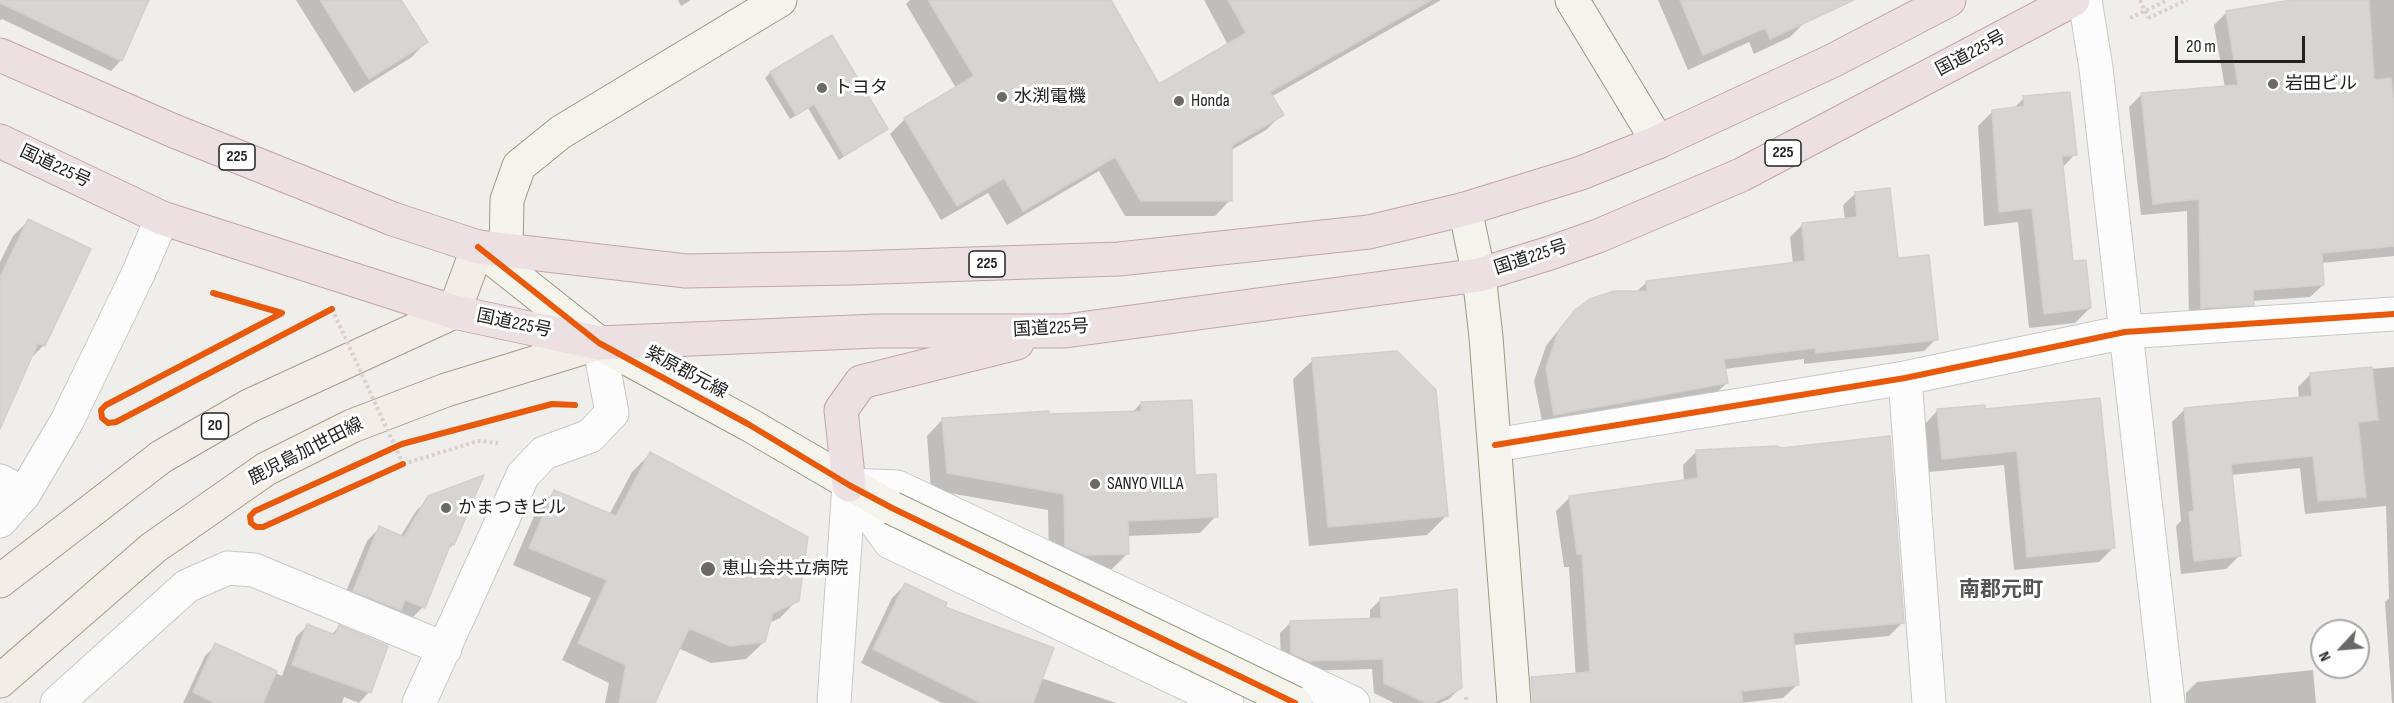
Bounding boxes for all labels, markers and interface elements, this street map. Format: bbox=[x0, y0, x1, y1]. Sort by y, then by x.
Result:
scale bar bbox=[2178, 24, 2308, 62]
street label: 国道225号 bbox=[1932, 27, 2010, 81]
text: 20 m bbox=[2186, 36, 2216, 57]
place label: 岩田ビル bbox=[2285, 73, 2357, 95]
place label: トヨタ bbox=[834, 77, 888, 99]
marker: 岩田ビル bbox=[2266, 77, 2280, 91]
marker: トヨタ bbox=[815, 81, 829, 95]
place label: 水渕電機 bbox=[1014, 86, 1086, 108]
marker: 水渕電機 bbox=[995, 90, 1009, 104]
place label: Honda bbox=[1191, 90, 1230, 112]
marker: Honda bbox=[1172, 94, 1186, 108]
road number: 225 bbox=[1765, 140, 1801, 166]
street label: 国道225号 bbox=[16, 141, 94, 193]
road number: 225 bbox=[219, 144, 255, 170]
street label: 国道225号 bbox=[1491, 236, 1571, 280]
road number: 225 bbox=[969, 251, 1005, 277]
street label: 国道225号 bbox=[475, 306, 553, 342]
street label: 国道225号 bbox=[1012, 316, 1090, 342]
street label: 紫原郡元線 bbox=[641, 342, 731, 404]
road number: 20 bbox=[202, 413, 228, 439]
street label: 鹿児島加世田線 bbox=[245, 414, 367, 490]
place label: SANYO VILLA bbox=[1107, 473, 1183, 495]
marker: SANYO VILLA bbox=[1088, 477, 1102, 491]
place label: かまつきビル bbox=[458, 497, 566, 519]
marker: かまつきビル bbox=[439, 501, 453, 515]
place label: 恵山会共立病院 bbox=[722, 558, 848, 580]
marker: 恵山会共立病院 bbox=[699, 560, 717, 578]
district label: 南郡元町 bbox=[1959, 578, 2043, 604]
north arrow bbox=[2310, 619, 2370, 679]
text: N bbox=[2315, 648, 2336, 664]

